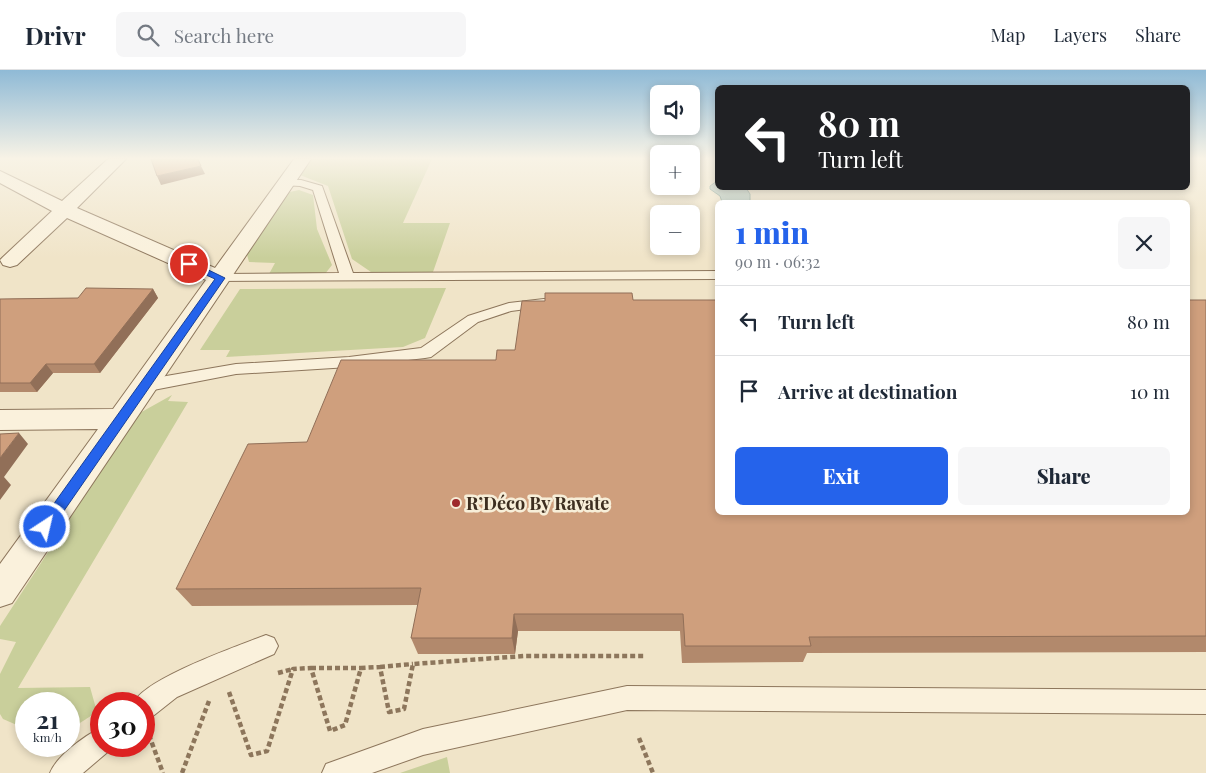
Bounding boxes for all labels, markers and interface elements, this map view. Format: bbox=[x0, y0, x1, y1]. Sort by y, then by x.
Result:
search box bbox=[116, 12, 466, 57]
text: Drivr bbox=[25, 19, 86, 51]
icon: search bbox=[134, 21, 162, 49]
text: Search here bbox=[174, 22, 274, 48]
text: Map bbox=[990, 23, 1025, 47]
text: Layers bbox=[1053, 23, 1107, 47]
text: Share bbox=[1135, 23, 1181, 47]
map controls bbox=[650, 85, 700, 255]
button: sound bbox=[650, 85, 700, 135]
text: 80 m bbox=[818, 99, 900, 146]
icon: left bbox=[735, 105, 800, 170]
text: Turn left bbox=[818, 144, 903, 174]
button: + bbox=[650, 145, 700, 195]
button: − bbox=[650, 205, 700, 255]
text: 1 min bbox=[735, 212, 809, 252]
button: close bbox=[1118, 217, 1170, 269]
pin bbox=[168, 243, 210, 285]
icon: arrive bbox=[175, 250, 203, 278]
text: 90 m · 06:32 bbox=[735, 251, 820, 272]
icon: left bbox=[735, 307, 763, 335]
text: Turn left bbox=[778, 308, 855, 334]
text: 80 m bbox=[1127, 308, 1170, 334]
icon: arrive bbox=[735, 377, 763, 405]
text: Arrive at destination bbox=[778, 378, 958, 404]
text: 10 m bbox=[1130, 378, 1170, 404]
button: Exit bbox=[735, 447, 948, 505]
button: Share bbox=[958, 447, 1170, 505]
place label: R’Déco By Ravate bbox=[466, 491, 609, 515]
marker: R’Déco By Ravate bbox=[450, 497, 462, 509]
position arrow bbox=[18, 500, 70, 552]
speed limit sign: 30 bbox=[90, 692, 155, 757]
text: 21 bbox=[36, 702, 59, 735]
text: km/h bbox=[33, 729, 62, 745]

